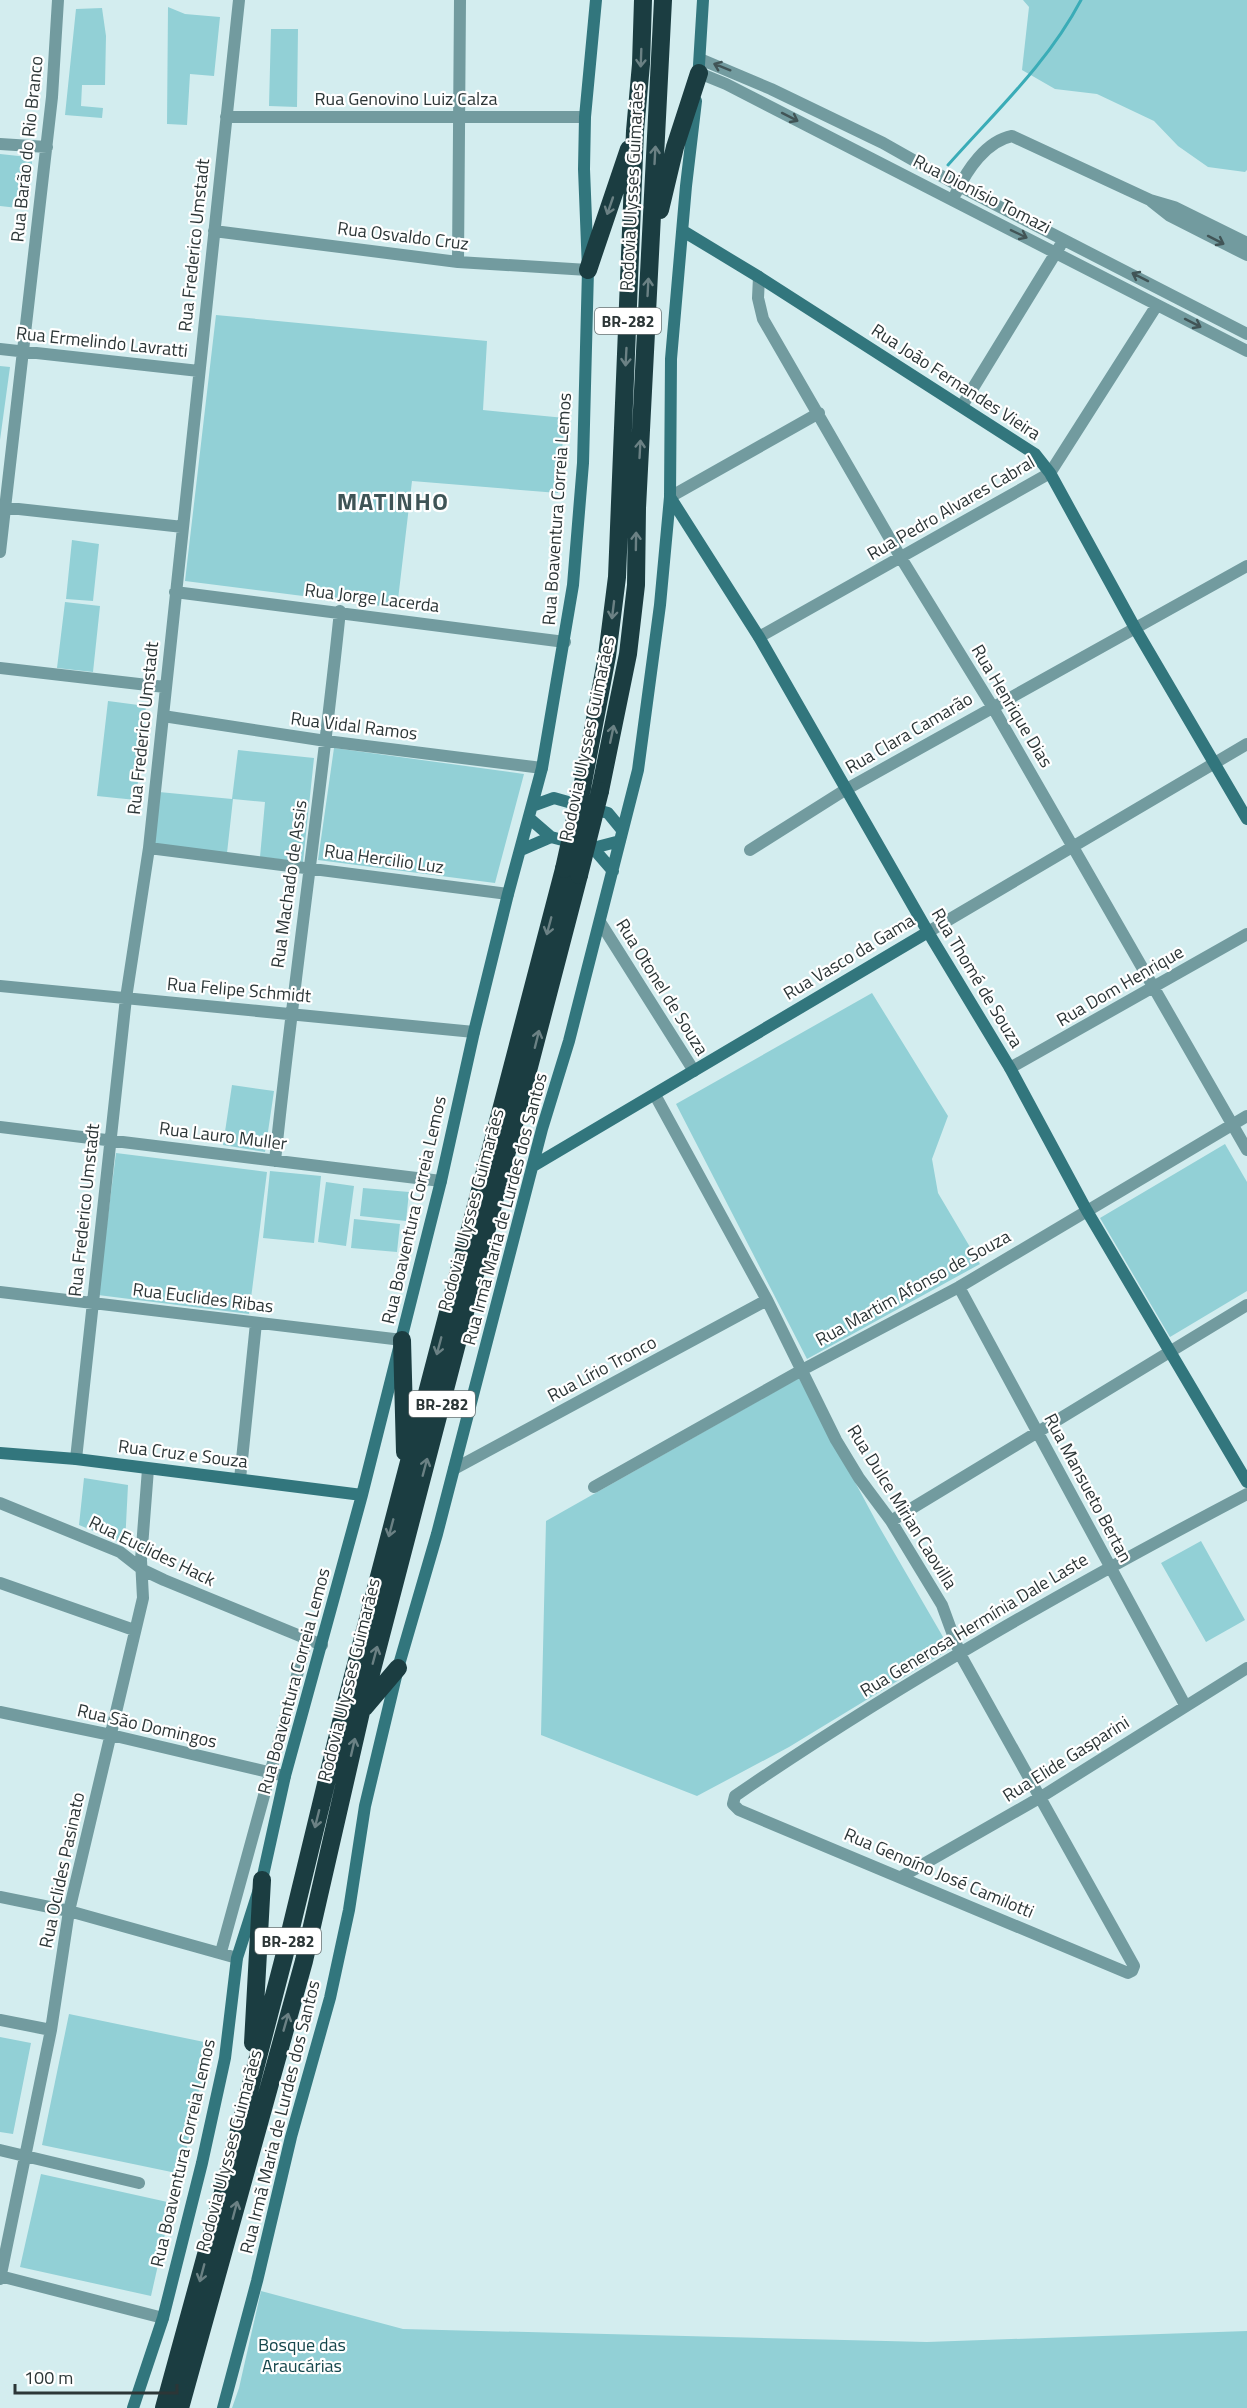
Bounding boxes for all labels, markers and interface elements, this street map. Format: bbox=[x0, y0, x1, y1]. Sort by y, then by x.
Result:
one-way arrow bbox=[635, 48, 646, 68]
street label: Rua Barão do Rio Branco bbox=[3, 54, 50, 243]
one-way arrow bbox=[713, 61, 731, 72]
street label: Rodovia Ulysses Guimarães bbox=[613, 82, 650, 292]
street label: Rua Genovino Luiz Calza bbox=[315, 85, 497, 112]
one-way arrow bbox=[780, 111, 798, 123]
one-way arrow bbox=[650, 145, 661, 165]
street label: Rua Dionísio Tomazi bbox=[909, 147, 1056, 240]
street label: Rua Frederico Umstadt bbox=[171, 156, 216, 333]
one-way arrow bbox=[603, 196, 614, 215]
street label: Rua Osvaldo Cruz bbox=[336, 214, 470, 257]
one-way arrow bbox=[1010, 229, 1028, 240]
one-way arrow bbox=[1206, 234, 1224, 246]
one-way arrow bbox=[1131, 271, 1149, 283]
one-way arrow bbox=[642, 278, 653, 298]
road number: BR-282 bbox=[595, 308, 661, 334]
street label: Rua João Fernandes Vieira bbox=[866, 317, 1046, 447]
one-way arrow bbox=[1184, 318, 1202, 330]
street label: Rua Ermelindo Lavratti bbox=[15, 319, 189, 364]
one-way arrow bbox=[621, 347, 632, 367]
street label: Rua Boaventura Correia Lemos bbox=[535, 392, 578, 626]
one-way arrow bbox=[634, 440, 645, 460]
street label: Rua Pedro Alvares Cabral bbox=[862, 448, 1040, 567]
district label: MATINHO bbox=[337, 483, 449, 519]
one-way arrow bbox=[630, 531, 642, 551]
street label: Rua Jorge Lacerda bbox=[303, 576, 441, 619]
one-way arrow bbox=[607, 600, 618, 620]
street label: Rodovia Ulysses Guimarães bbox=[552, 634, 621, 844]
street label: Rua Frederico Umstadt bbox=[120, 639, 165, 816]
street label: Rua Henrique Dias bbox=[965, 639, 1060, 773]
street label: Rua Clara Camarão bbox=[840, 685, 978, 780]
street label: Rua Vidal Ramos bbox=[289, 704, 419, 747]
one-way arrow bbox=[607, 724, 618, 744]
street label: Rua Machado de Assis bbox=[263, 798, 314, 970]
street label: Rua Hercilio Luz bbox=[323, 837, 446, 880]
street label: Rua Thomé de Souza bbox=[925, 903, 1030, 1053]
street label: Rua Vasco da Gama bbox=[778, 907, 919, 1006]
street label: Rua Otonel de Souza bbox=[609, 913, 715, 1060]
one-way arrow bbox=[543, 916, 555, 935]
street label: Rua Dom Henrique bbox=[1051, 938, 1188, 1033]
street label: Rua Felipe Schmidt bbox=[166, 970, 313, 1009]
one-way arrow bbox=[532, 1030, 544, 1049]
street label: Rua Irmã Maria de Lurdes dos Santos bbox=[455, 1070, 554, 1348]
street label: Rua Boaventura Correia Lemos bbox=[374, 1093, 453, 1327]
street label: Rodovia Ulysses Guimarães bbox=[430, 1106, 511, 1314]
street label: Rua Lauro Muller bbox=[158, 1114, 289, 1157]
street label: Rua Frederico Umstadt bbox=[61, 1121, 106, 1298]
street label: Rua Martim Afonso de Souza bbox=[810, 1223, 1015, 1353]
street label: Rua Euclides Ribas bbox=[131, 1275, 275, 1320]
street label: Rua Lírio Tronco bbox=[542, 1328, 661, 1409]
one-way arrow bbox=[433, 1336, 444, 1355]
road number: BR-282 bbox=[409, 1391, 475, 1417]
street label: Rua Mansueto Bertan bbox=[1038, 1408, 1139, 1567]
street label: Rua Dulce Mirian Caovilla bbox=[841, 1419, 964, 1594]
street label: Rua Cruz e Souza bbox=[117, 1432, 249, 1475]
one-way arrow bbox=[420, 1457, 431, 1476]
street label: Rua Euclides Hack bbox=[85, 1508, 220, 1593]
one-way arrow bbox=[385, 1519, 396, 1538]
street label: Rua Generosa Hermínia Dale Laste bbox=[855, 1546, 1093, 1704]
street label: Rua Boaventura Correia Lemos bbox=[250, 1565, 337, 1797]
street label: Rodovia Ulysses Guimarães bbox=[310, 1575, 387, 1784]
one-way arrow bbox=[370, 1646, 382, 1665]
street label: Rua São Domingos bbox=[75, 1696, 220, 1755]
street label: Rua Elide Gasparini bbox=[997, 1709, 1134, 1808]
one-way arrow bbox=[347, 1737, 359, 1756]
street label: Rua Oclides Pasinato bbox=[32, 1789, 91, 1950]
one-way arrow bbox=[311, 1809, 323, 1828]
street label: Rua Genoíno José Camilotti bbox=[840, 1820, 1038, 1925]
road number: BR-282 bbox=[255, 1928, 321, 1954]
street label: Rua Irmã Maria de Lurdes dos Santos bbox=[232, 1977, 327, 2257]
one-way arrow bbox=[281, 2013, 292, 2032]
street label: Rua Boaventura Correia Lemos bbox=[143, 2036, 222, 2270]
street label: Rodovia Ulysses Guimarães bbox=[188, 2047, 269, 2255]
one-way arrow bbox=[229, 2201, 241, 2220]
one-way arrow bbox=[196, 2263, 207, 2282]
park label: Bosque das Araucárias bbox=[258, 2331, 346, 2379]
scale bar bbox=[15, 2357, 177, 2395]
text: 100 m bbox=[24, 2364, 73, 2391]

